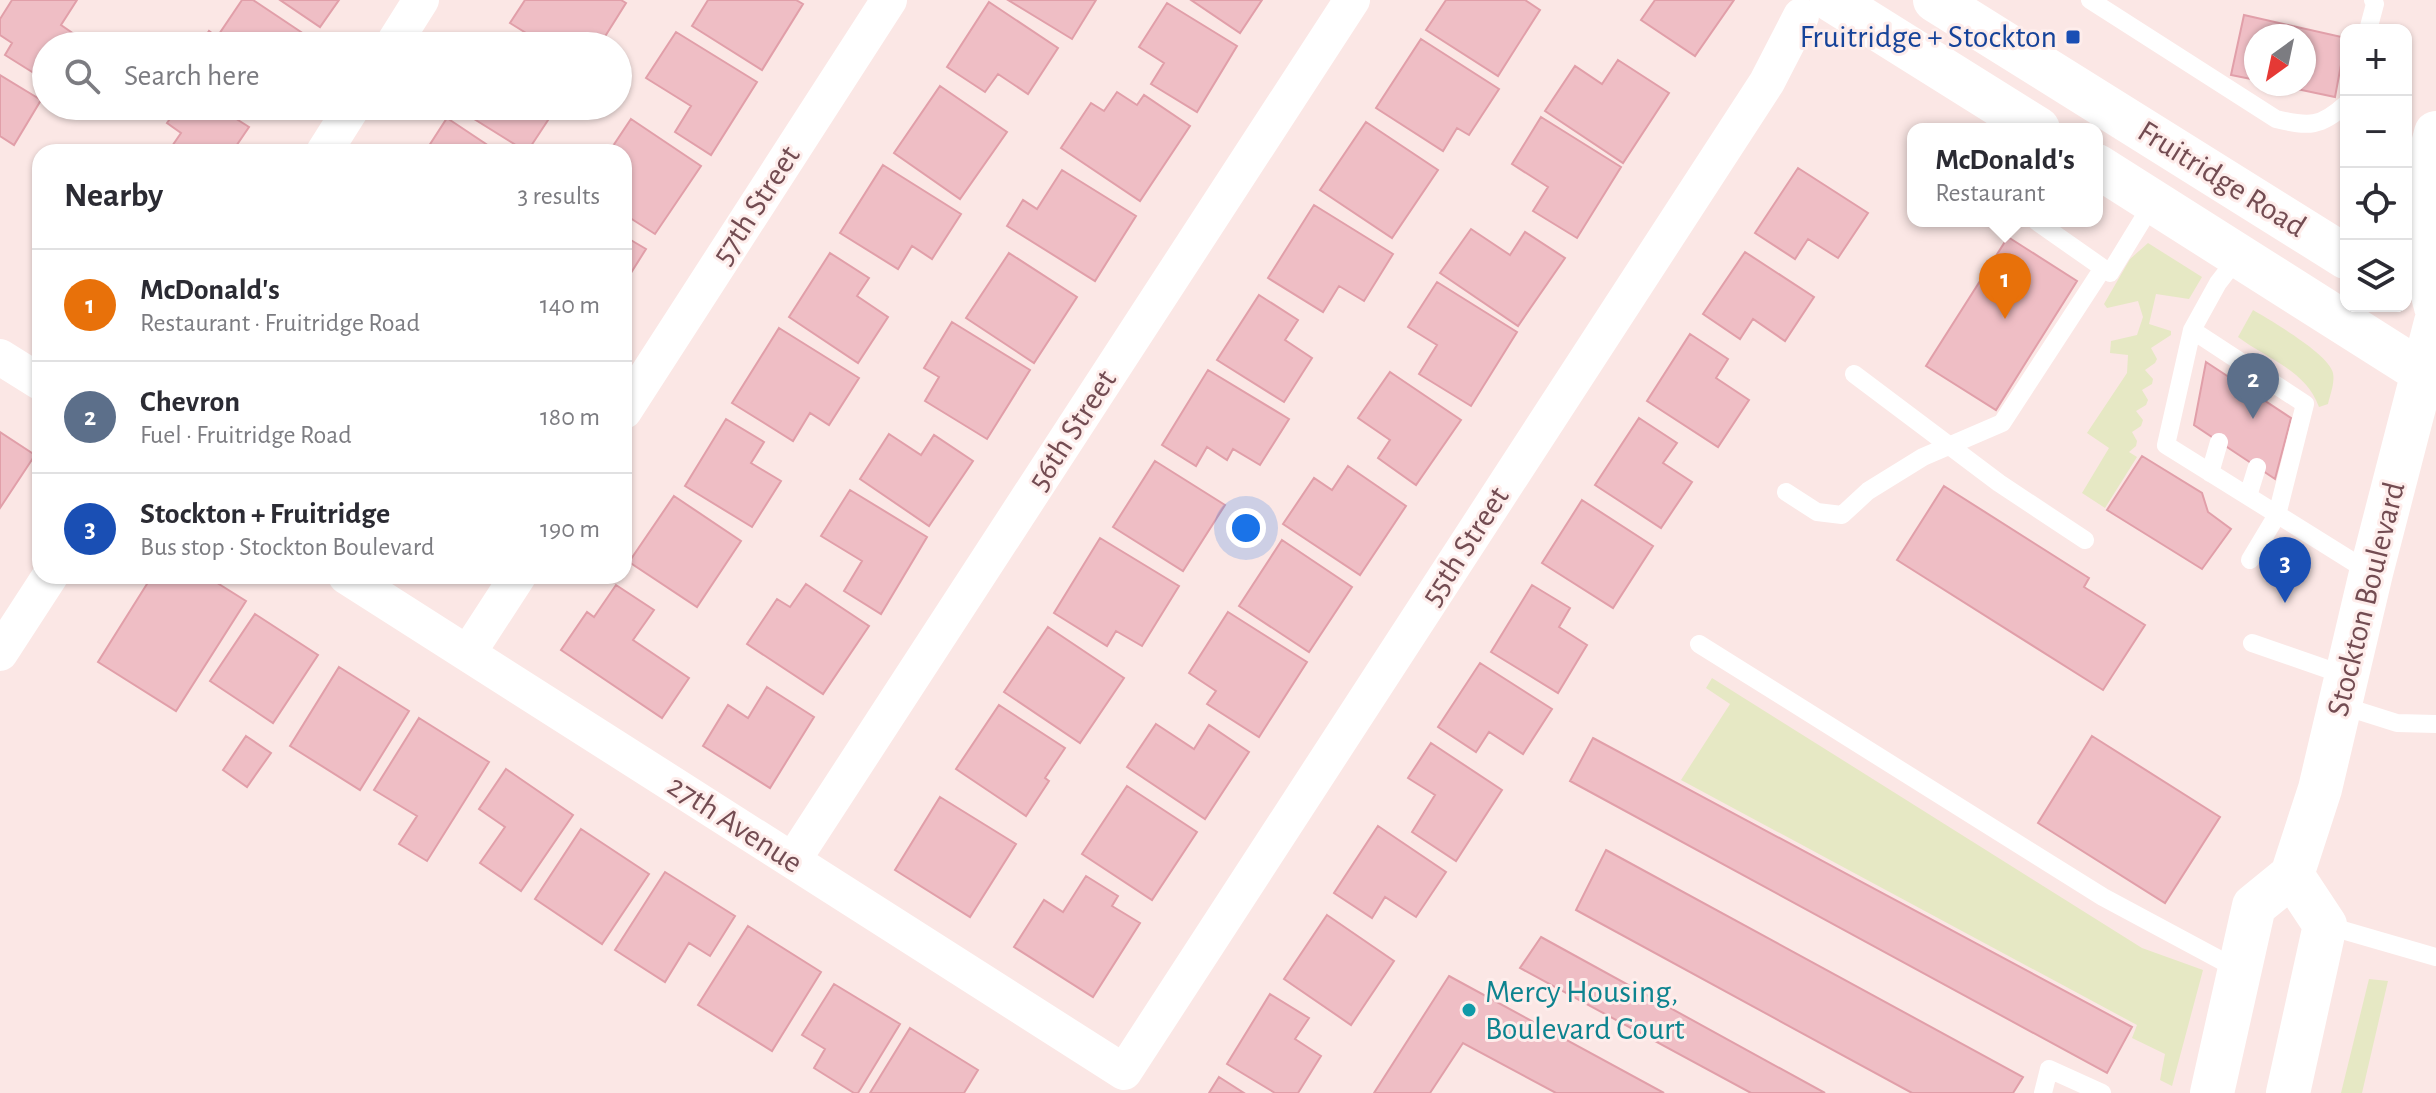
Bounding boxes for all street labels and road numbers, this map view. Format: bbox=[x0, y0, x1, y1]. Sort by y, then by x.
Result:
street label: Fruitridge Road bbox=[2132, 115, 2312, 243]
street label: 57th Street bbox=[706, 140, 806, 270]
street label: 56th Street bbox=[1022, 364, 1122, 496]
street label: Stockton Boulevard bbox=[2321, 479, 2411, 719]
street label: 55th Street bbox=[1415, 481, 1515, 611]
street label: 27th Avenue bbox=[662, 769, 808, 879]

